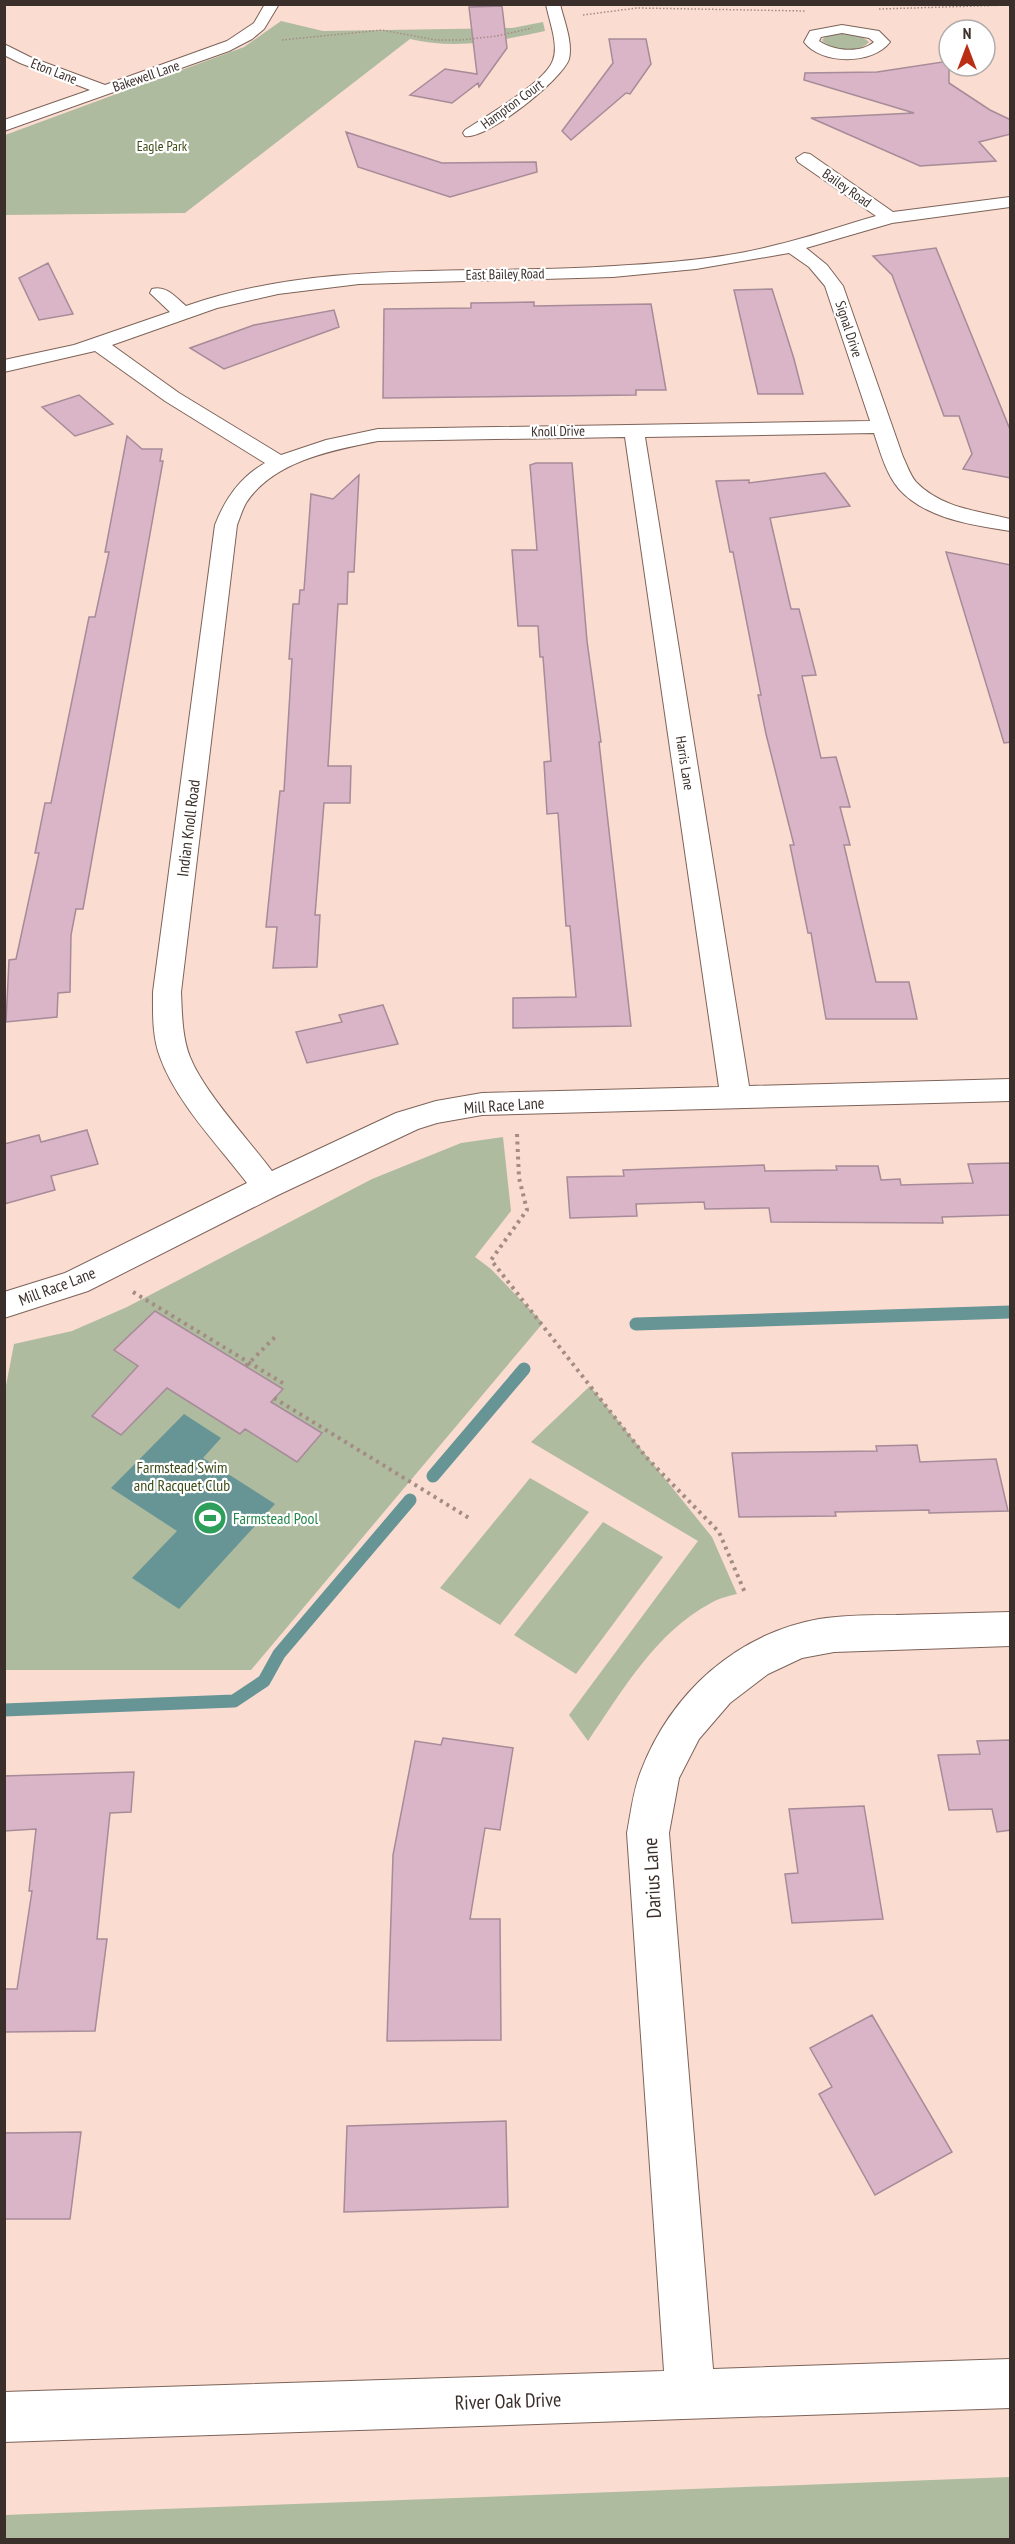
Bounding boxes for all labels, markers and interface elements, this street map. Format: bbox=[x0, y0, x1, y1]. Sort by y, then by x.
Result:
north arrow bbox=[937, 18, 997, 78]
text: N bbox=[963, 23, 971, 43]
street label: Eton Lane bbox=[28, 54, 80, 88]
street label: Bakewell Lane bbox=[110, 56, 182, 96]
street label: Hampton Court bbox=[477, 75, 547, 133]
park label: Eagle Park bbox=[137, 137, 188, 155]
street label: Bailey Road bbox=[819, 165, 875, 211]
street label: East Bailey Road bbox=[465, 264, 545, 284]
street label: Signal Drive bbox=[831, 298, 867, 360]
street label: Knoll Drive bbox=[531, 422, 585, 440]
street label: Harris Lane bbox=[672, 735, 698, 792]
street label: Indian Knoll Road bbox=[172, 778, 204, 878]
street label: Mill Race Lane bbox=[463, 1092, 545, 1118]
street label: Mill Race Lane bbox=[16, 1262, 98, 1310]
park label: Farmstead Swim and Racquet Club bbox=[134, 1457, 230, 1495]
sports icon: Farmstead Pool bbox=[192, 1500, 228, 1536]
place label: Farmstead Pool bbox=[233, 1508, 318, 1528]
street label: Darius Lane bbox=[637, 1837, 667, 1919]
street label: River Oak Drive bbox=[454, 2386, 562, 2416]

